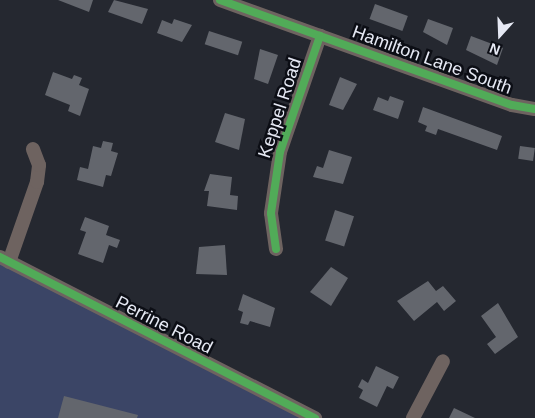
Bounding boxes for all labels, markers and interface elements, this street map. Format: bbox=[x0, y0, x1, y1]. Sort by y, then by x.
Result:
north arrow bbox=[475, 10, 525, 60]
street label: Hamilton Lane South bbox=[349, 21, 515, 99]
text: N bbox=[487, 40, 502, 58]
street label: Keppel Road bbox=[254, 55, 306, 161]
street label: Perrine Road bbox=[112, 291, 216, 359]

